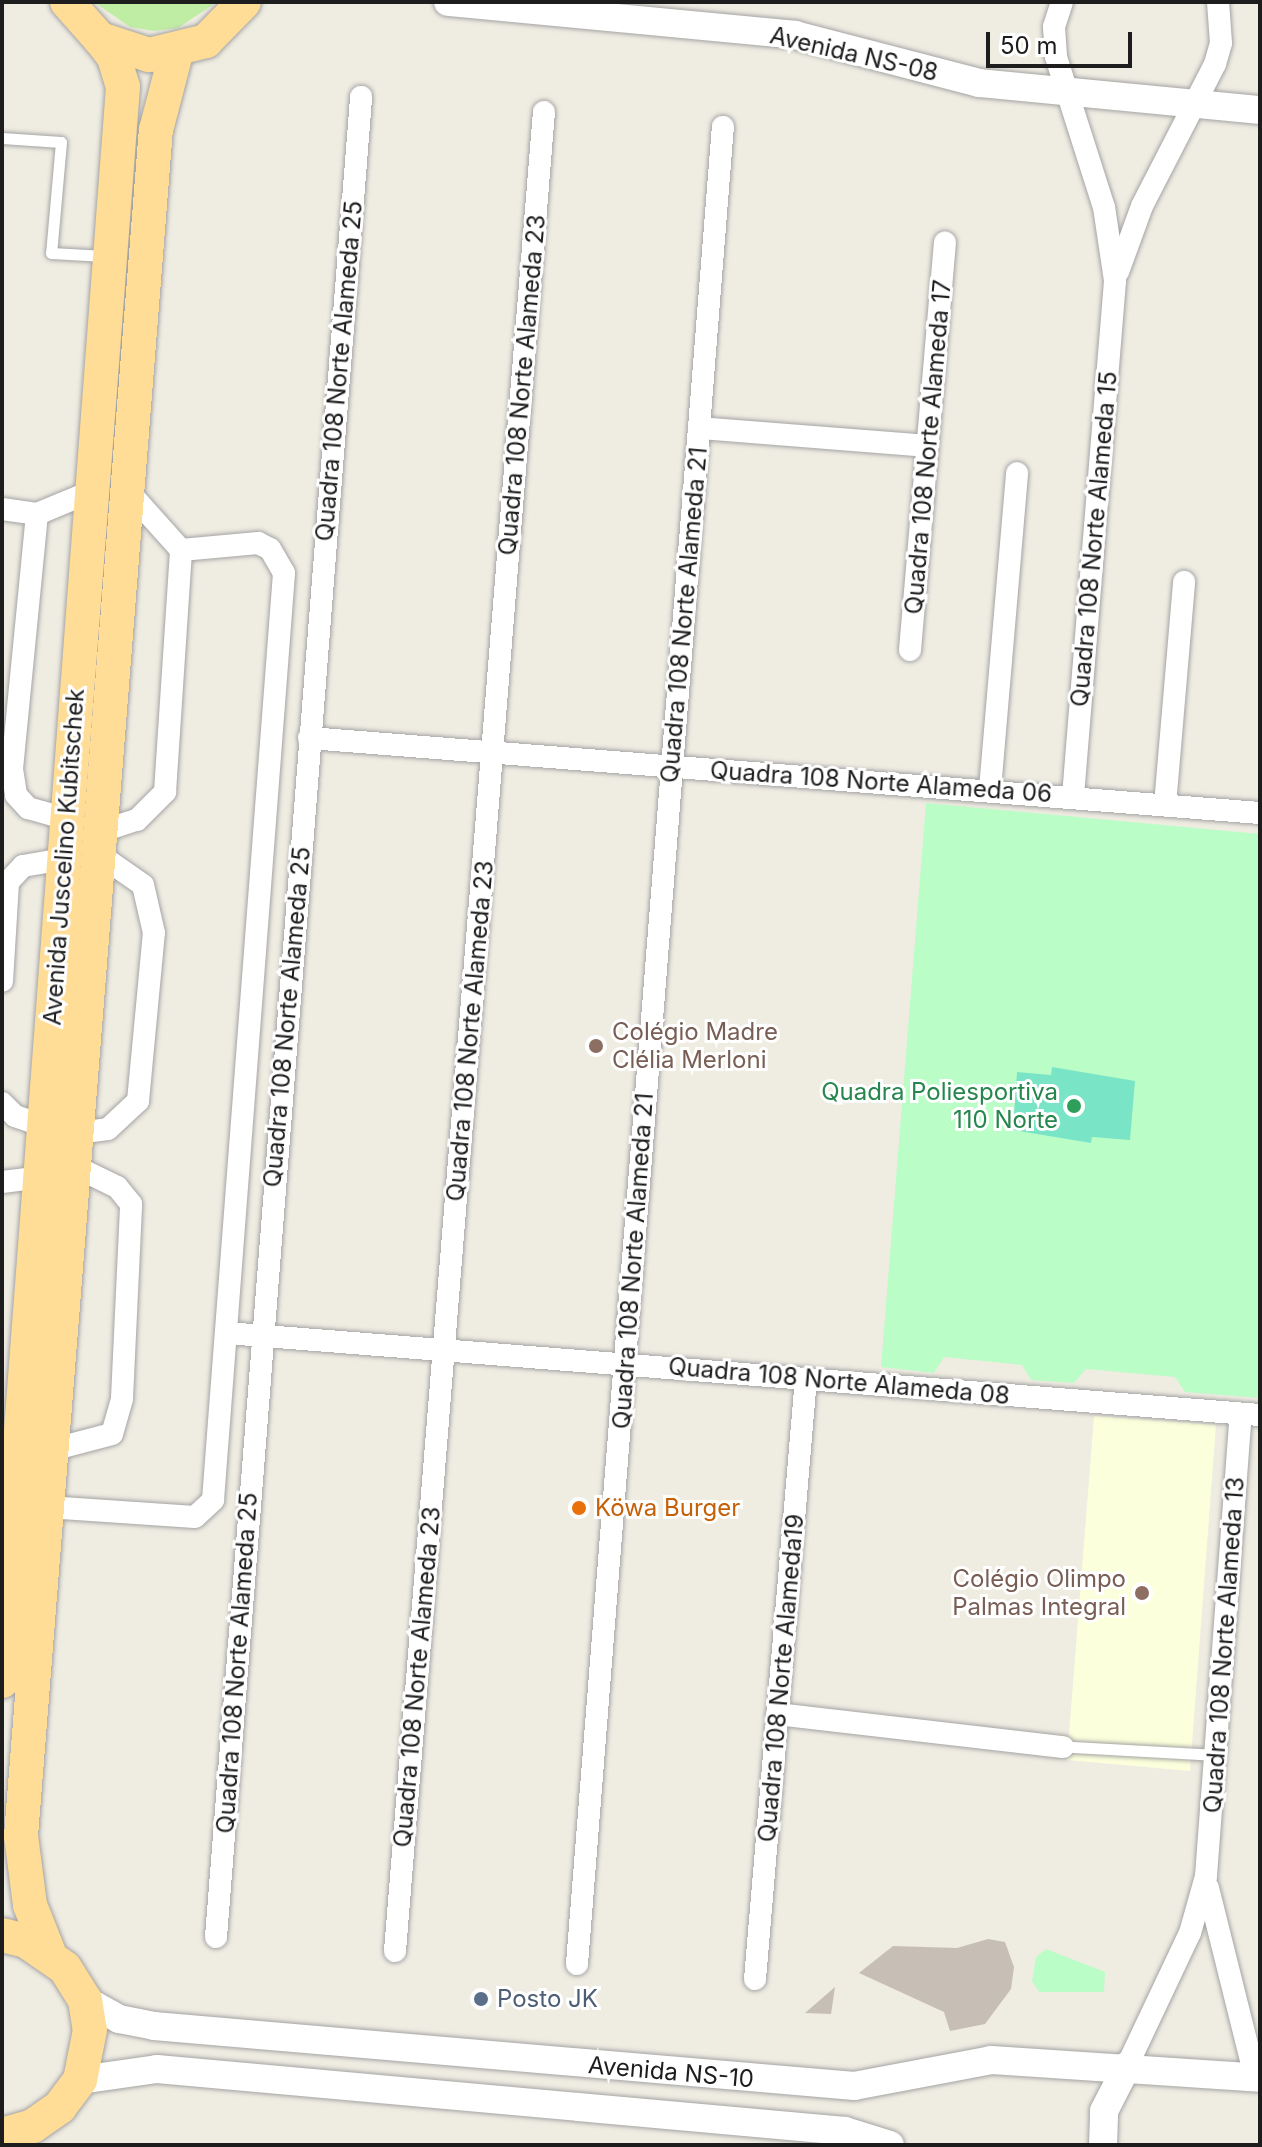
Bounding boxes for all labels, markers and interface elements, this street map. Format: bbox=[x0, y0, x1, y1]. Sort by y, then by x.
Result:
scale bar bbox=[990, 16, 1136, 66]
street label: Avenida NS-08 bbox=[767, 21, 941, 87]
text: 50 m bbox=[1000, 31, 1058, 60]
street label: Quadra 108 Norte Alameda 25 bbox=[310, 200, 368, 542]
street label: Quadra 108 Norte Alameda 23 bbox=[493, 213, 551, 557]
street label: Quadra 108 Norte Alameda 17 bbox=[899, 278, 957, 616]
street label: Quadra 108 Norte Alameda 15 bbox=[1065, 370, 1123, 708]
street label: Quadra 108 Norte Alameda 21 bbox=[655, 446, 713, 784]
street label: Avenida Juscelino Kubitschek bbox=[38, 688, 90, 1026]
street label: Quadra 108 Norte Alameda 06 bbox=[709, 756, 1053, 808]
street label: Quadra 108 Norte Alameda 25 bbox=[258, 846, 316, 1188]
street label: Quadra 108 Norte Alameda 23 bbox=[441, 859, 499, 1203]
place label: Colégio Madre Clélia Merloni bbox=[612, 1018, 778, 1074]
marker: Colégio Madre Clélia Merloni bbox=[587, 1037, 605, 1055]
place label: Quadra Poliesportiva 110 Norte bbox=[821, 1078, 1058, 1134]
street label: Quadra 108 Norte Alameda 21 bbox=[607, 1092, 659, 1430]
marker: Quadra Poliesportiva 110 Norte bbox=[1065, 1097, 1083, 1115]
street label: Quadra 108 Norte Alameda 08 bbox=[667, 1352, 1011, 1410]
street label: Quadra 108 Norte Alameda 13 bbox=[1198, 1476, 1250, 1814]
street label: Quadra 108 Norte Alameda 25 bbox=[211, 1492, 263, 1834]
place label: Köwa Burger bbox=[595, 1494, 740, 1522]
marker: Köwa Burger bbox=[570, 1499, 588, 1517]
street label: Quadra 108 Norte Alameda 23 bbox=[388, 1505, 446, 1849]
street label: Quadra 108 Norte Alameda19 bbox=[752, 1513, 810, 1843]
place label: Colégio Olimpo Palmas Integral bbox=[952, 1565, 1126, 1621]
marker: Colégio Olimpo Palmas Integral bbox=[1133, 1584, 1151, 1602]
place label: Posto JK bbox=[497, 1985, 598, 2013]
marker: Posto JK bbox=[472, 1990, 490, 2008]
street label: Avenida NS-10 bbox=[587, 2050, 755, 2094]

